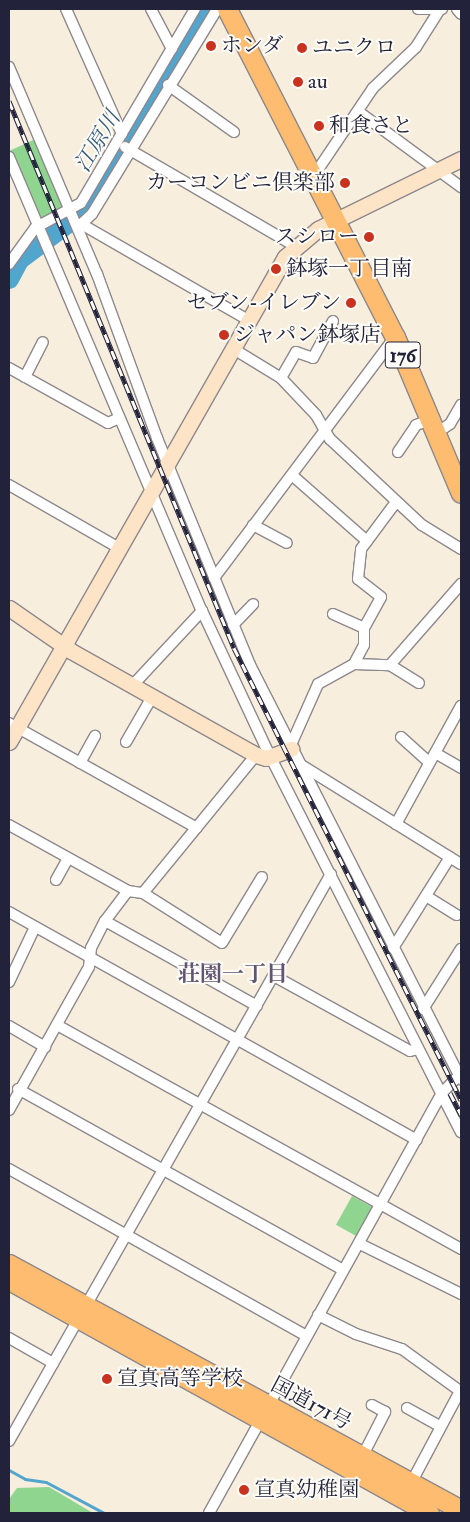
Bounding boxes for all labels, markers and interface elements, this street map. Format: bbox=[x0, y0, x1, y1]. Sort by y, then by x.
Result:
place label: ホンダ bbox=[221, 33, 284, 59]
place label: ユニクロ bbox=[312, 35, 396, 61]
marker: ホンダ bbox=[205, 40, 217, 52]
marker: ユニクロ bbox=[296, 42, 308, 54]
place label: au bbox=[308, 69, 328, 95]
marker: au bbox=[292, 76, 304, 88]
water label: 江原川 bbox=[70, 107, 126, 177]
place label: 和食さと bbox=[329, 113, 413, 139]
marker: 和食さと bbox=[313, 120, 325, 132]
place label: カーコンビニ倶楽部 bbox=[146, 170, 335, 196]
marker: カーコンビニ倶楽部 bbox=[339, 177, 351, 189]
place label: スシロー bbox=[275, 224, 359, 250]
marker: スシロー bbox=[363, 231, 375, 243]
place label: 鉢塚一丁目南 bbox=[286, 256, 412, 282]
marker: 鉢塚一丁目南 bbox=[270, 263, 282, 275]
place label: セブン-イレブン bbox=[185, 290, 341, 316]
marker: セブン-イレブン bbox=[345, 297, 357, 309]
place label: ジャパン鉢塚店 bbox=[234, 322, 381, 348]
marker: ジャパン鉢塚店 bbox=[218, 329, 230, 341]
road number: 176 bbox=[384, 338, 422, 372]
district label: 荘園一丁目 bbox=[178, 962, 288, 988]
place label: 宣真高等学校 bbox=[117, 1366, 243, 1392]
street label: 国道171号 bbox=[266, 1372, 356, 1436]
marker: 宣真高等学校 bbox=[101, 1373, 113, 1385]
place label: 宣真幼稚園 bbox=[254, 1477, 359, 1503]
marker: 宣真幼稚園 bbox=[238, 1484, 250, 1496]

